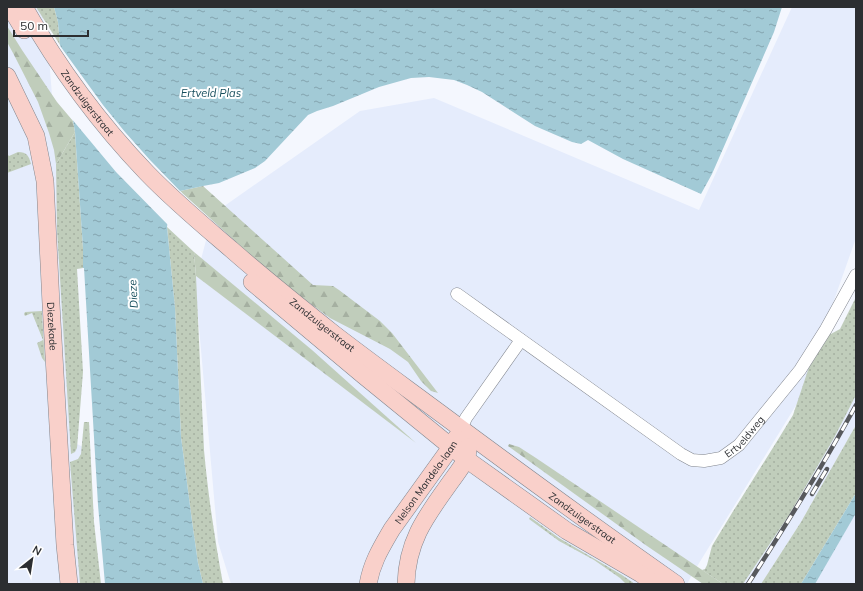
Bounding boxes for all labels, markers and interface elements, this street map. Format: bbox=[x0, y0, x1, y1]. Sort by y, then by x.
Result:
scale bar bbox=[14, 12, 88, 38]
text: 50 m bbox=[20, 18, 48, 33]
street label: Zandzuigerstraat bbox=[58, 67, 117, 139]
water label: Ertveld Plas bbox=[181, 86, 242, 100]
water label: Dieze bbox=[125, 279, 141, 309]
street label: Zandzuigerstraat bbox=[287, 295, 358, 355]
street label: Diezekade bbox=[44, 302, 60, 351]
street label: Ertveldweg bbox=[722, 413, 767, 460]
street label: Nelson Mandela-laan bbox=[391, 438, 460, 526]
street label: Zandzuigerstraat bbox=[546, 489, 619, 546]
north arrow bbox=[12, 539, 52, 579]
text: N bbox=[30, 542, 44, 558]

